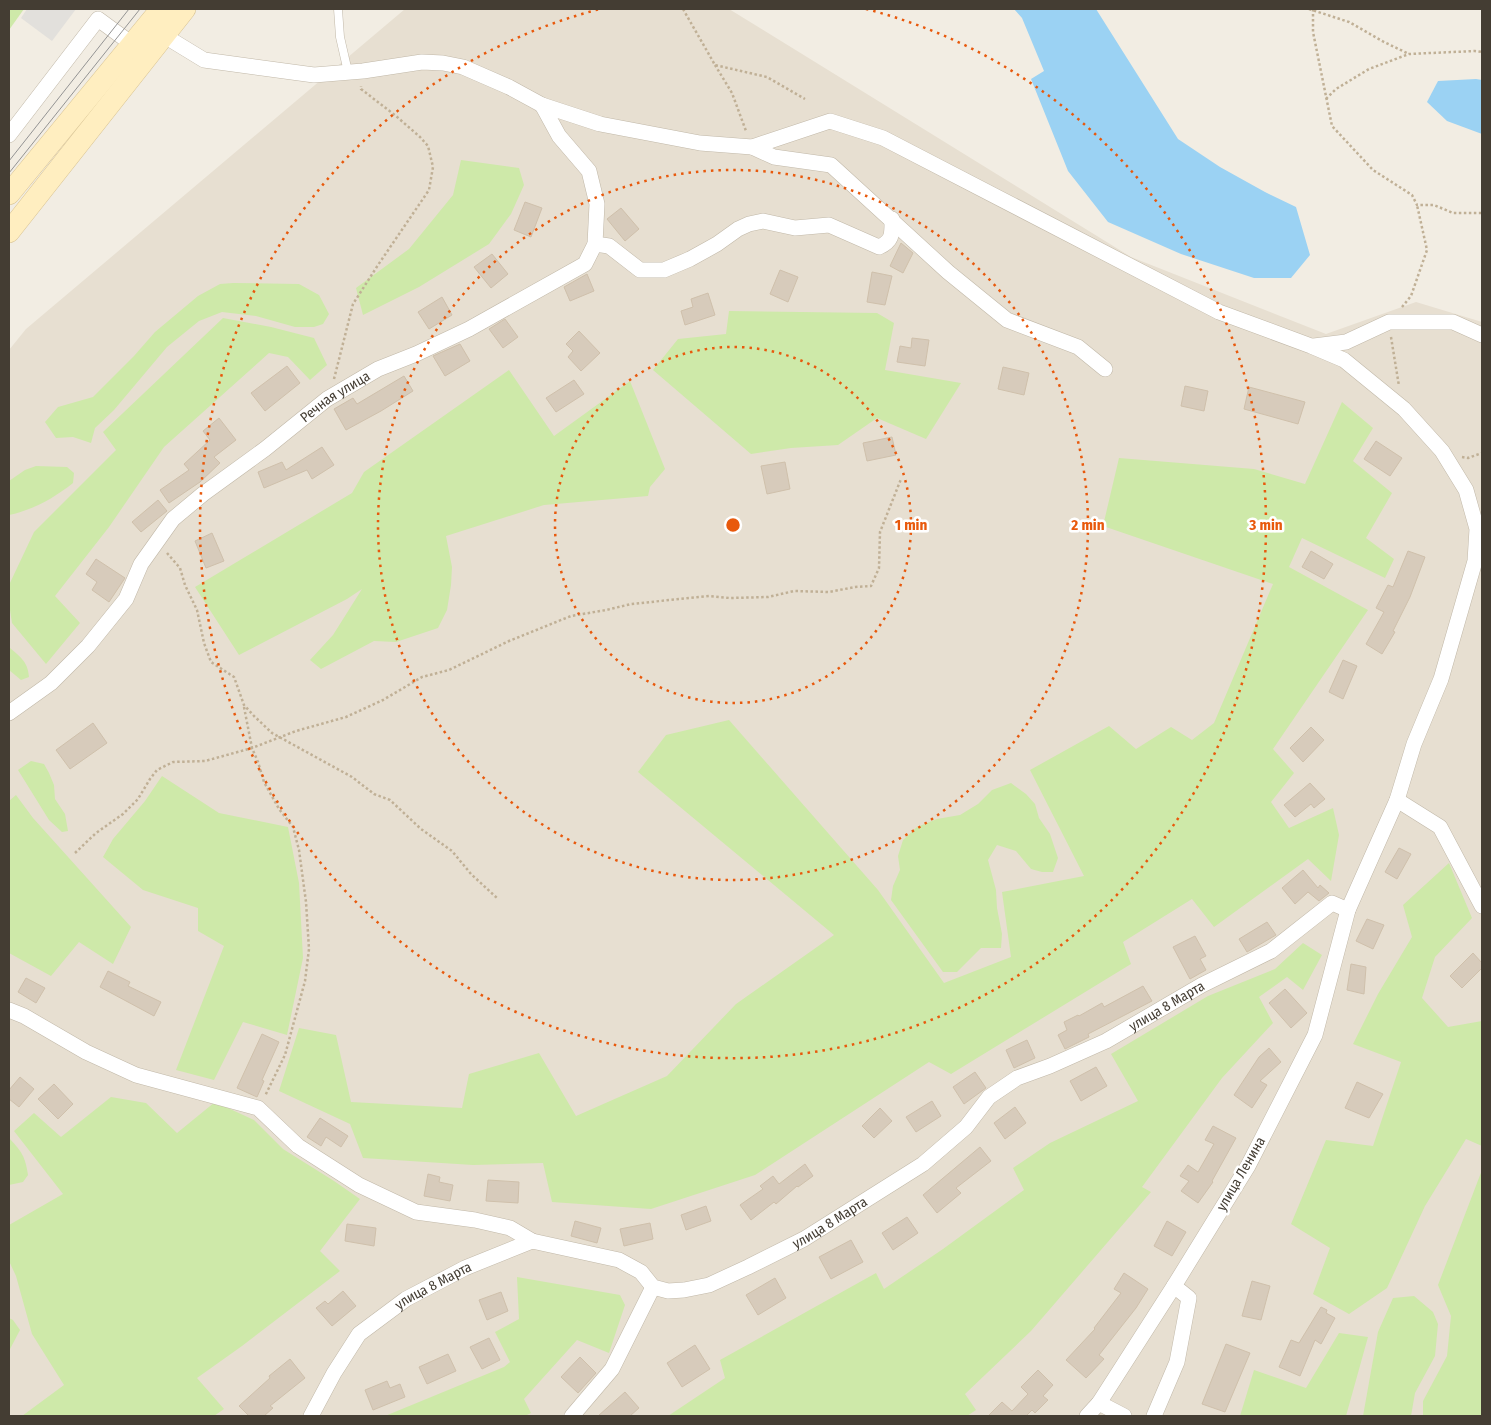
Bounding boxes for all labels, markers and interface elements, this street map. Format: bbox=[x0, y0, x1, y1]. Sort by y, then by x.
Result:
street label: Речная улица bbox=[297, 367, 373, 426]
centre of rings bbox=[724, 516, 742, 534]
text: 1 min bbox=[895, 516, 927, 534]
text: 2 min bbox=[1070, 516, 1105, 534]
text: 3 min bbox=[1248, 516, 1283, 534]
street label: улица 8 Марта bbox=[1126, 977, 1207, 1034]
street label: улица Ленина bbox=[1213, 1134, 1269, 1214]
street label: улица 8 Марта bbox=[790, 1193, 870, 1252]
street label: улица 8 Марта bbox=[391, 1258, 474, 1313]

